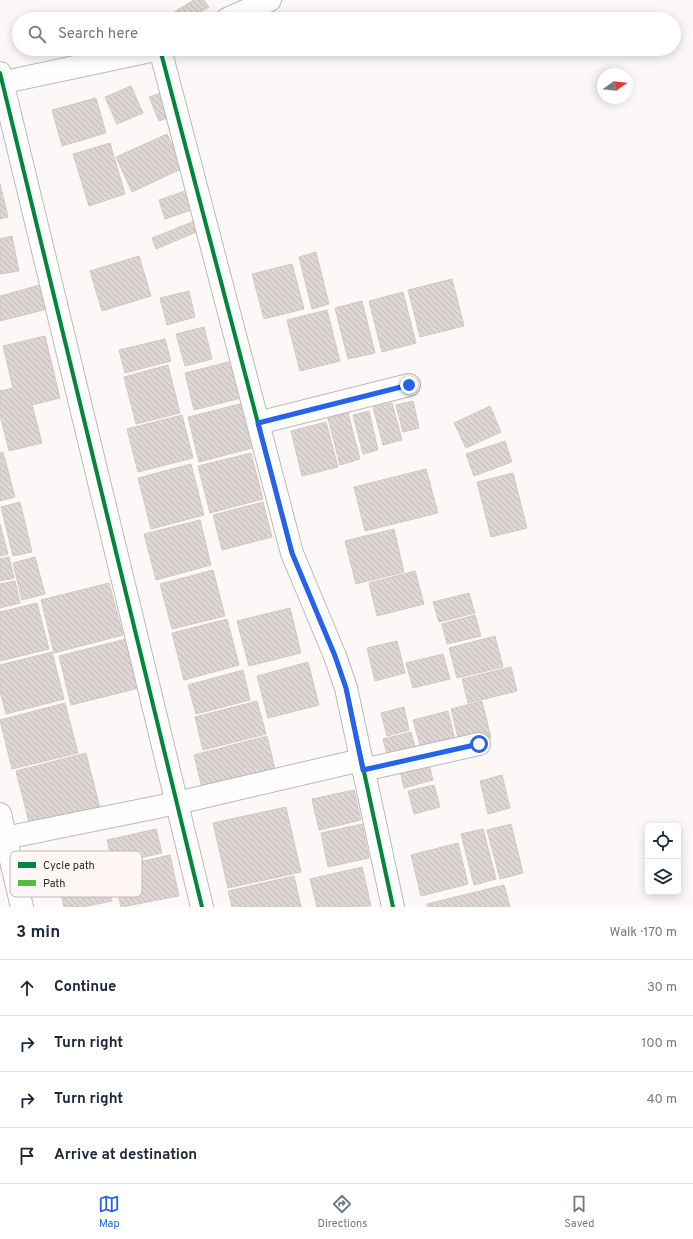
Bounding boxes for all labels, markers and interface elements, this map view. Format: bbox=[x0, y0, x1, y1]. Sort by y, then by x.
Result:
search box bbox=[12, 12, 681, 56]
icon: search bbox=[26, 23, 48, 45]
text: Search here bbox=[58, 25, 138, 44]
north arrow bbox=[597, 68, 633, 104]
route end bbox=[400, 376, 418, 394]
route start bbox=[470, 735, 488, 753]
map controls bbox=[645, 823, 681, 895]
button: locate bbox=[645, 823, 681, 859]
legend bbox=[10, 851, 142, 897]
text: Cycle path bbox=[43, 859, 95, 873]
button: layers bbox=[645, 859, 681, 895]
text: Path bbox=[43, 877, 65, 891]
text: 3 min bbox=[16, 922, 60, 944]
text: Walk · 170 m bbox=[610, 925, 677, 941]
icon: ahead bbox=[16, 977, 38, 999]
text: Continue bbox=[54, 978, 116, 997]
text: 30 m bbox=[647, 980, 677, 996]
icon: right bbox=[16, 1033, 38, 1055]
text: Turn right bbox=[54, 1034, 123, 1053]
text: 100 m bbox=[641, 1036, 677, 1052]
icon: right bbox=[16, 1089, 38, 1111]
text: Turn right bbox=[54, 1090, 123, 1109]
text: 40 m bbox=[647, 1092, 677, 1108]
icon: arrive bbox=[16, 1145, 38, 1167]
text: Arrive at destination bbox=[54, 1146, 197, 1165]
tab: Map bbox=[98, 1193, 120, 1231]
tab: Directions bbox=[317, 1193, 367, 1231]
tab: Saved bbox=[564, 1193, 595, 1231]

